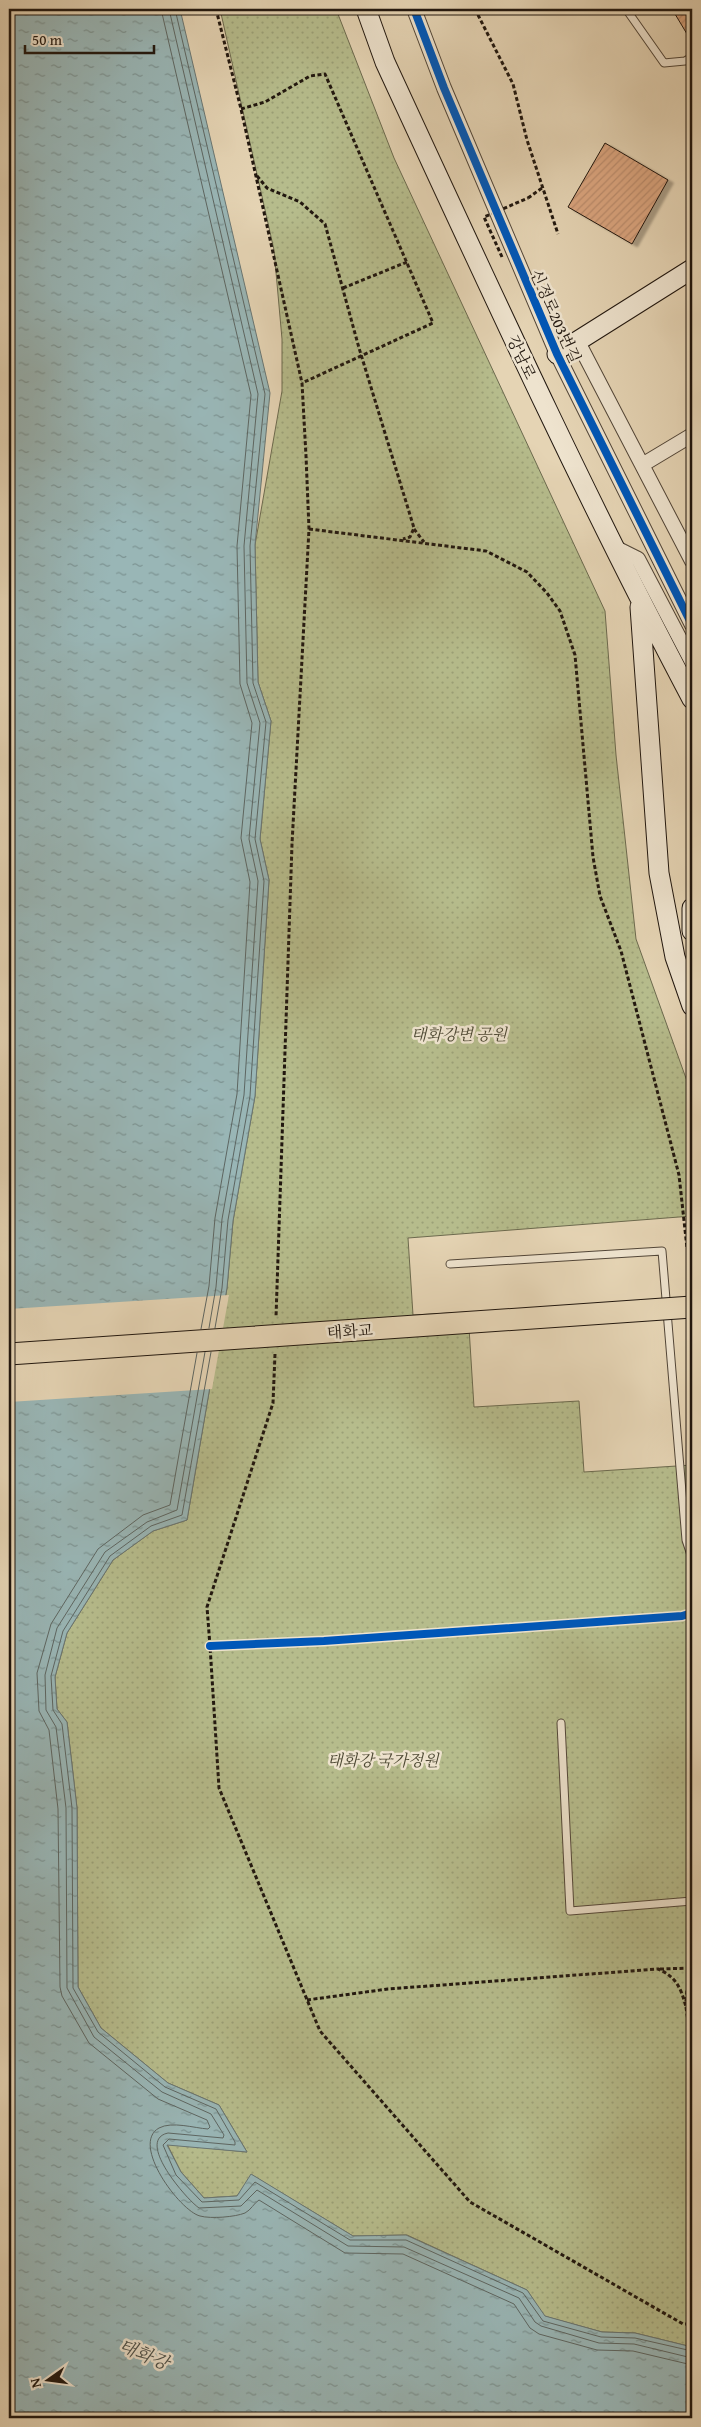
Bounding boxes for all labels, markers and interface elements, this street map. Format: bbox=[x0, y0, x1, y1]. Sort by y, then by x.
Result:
scale bar bbox=[25, 22, 154, 54]
text: 50 m bbox=[32, 29, 63, 50]
street label: 신정로203번길 bbox=[525, 265, 587, 367]
street label: 강남로 bbox=[501, 331, 543, 384]
park label: 태화강변 공원 bbox=[411, 1022, 509, 1046]
street label: 태화교 bbox=[326, 1317, 374, 1345]
park label: 태화강 국가정원 bbox=[327, 1748, 440, 1772]
water label: 태화강 bbox=[115, 2332, 176, 2377]
north arrow bbox=[22, 2354, 72, 2404]
text: N bbox=[24, 2376, 46, 2390]

